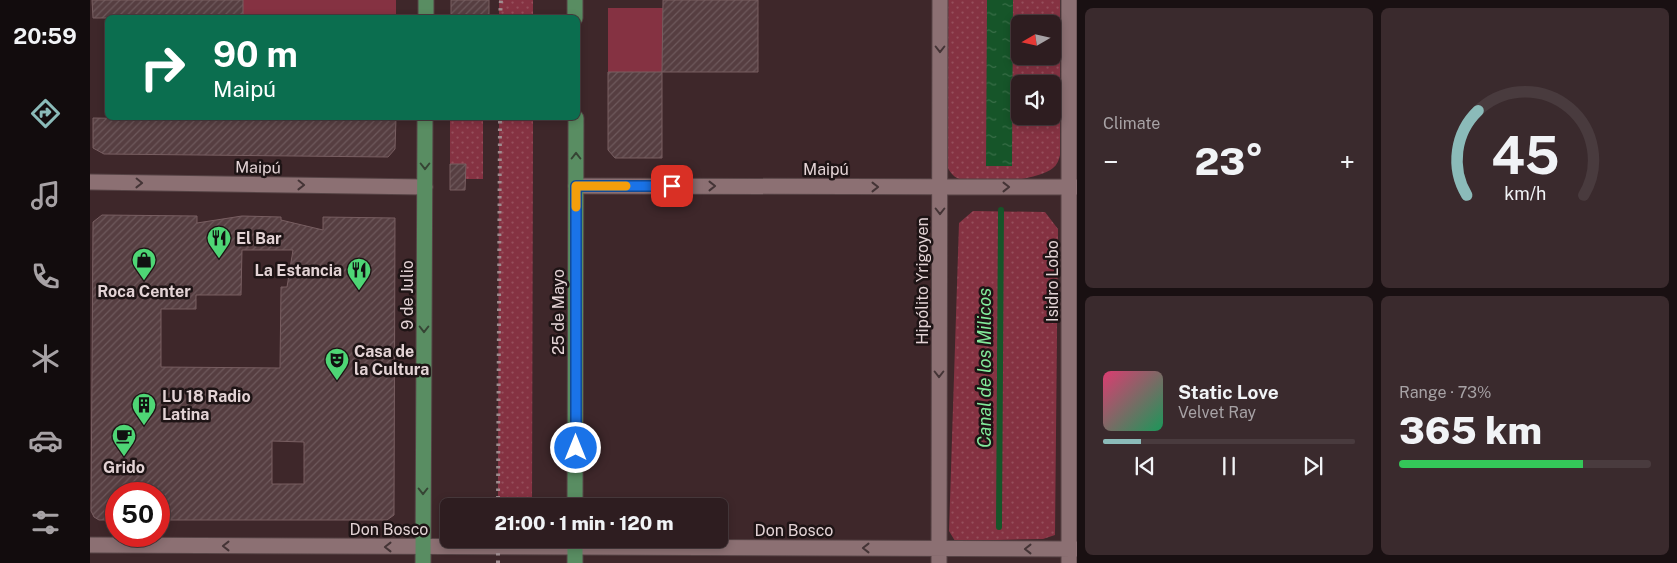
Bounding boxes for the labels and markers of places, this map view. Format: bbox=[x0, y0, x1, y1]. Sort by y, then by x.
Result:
pin bbox=[651, 165, 693, 207]
restaurant icon: El Bar bbox=[206, 225, 232, 259]
place label: El Bar bbox=[236, 229, 282, 248]
shop icon: Roca Center bbox=[131, 247, 157, 281]
restaurant icon: La Estancia bbox=[346, 257, 372, 291]
place label: La Estancia bbox=[255, 261, 342, 280]
place label: Roca Center bbox=[97, 282, 191, 301]
place label: Casa de la Cultura bbox=[354, 342, 429, 379]
theatre icon: Casa de la Cultura bbox=[324, 347, 350, 381]
place label: LU 18 Radio Latina bbox=[162, 387, 251, 424]
building icon: LU 18 Radio Latina bbox=[131, 392, 157, 426]
cafe icon: Grido bbox=[111, 423, 137, 457]
place label: Grido bbox=[103, 458, 145, 477]

